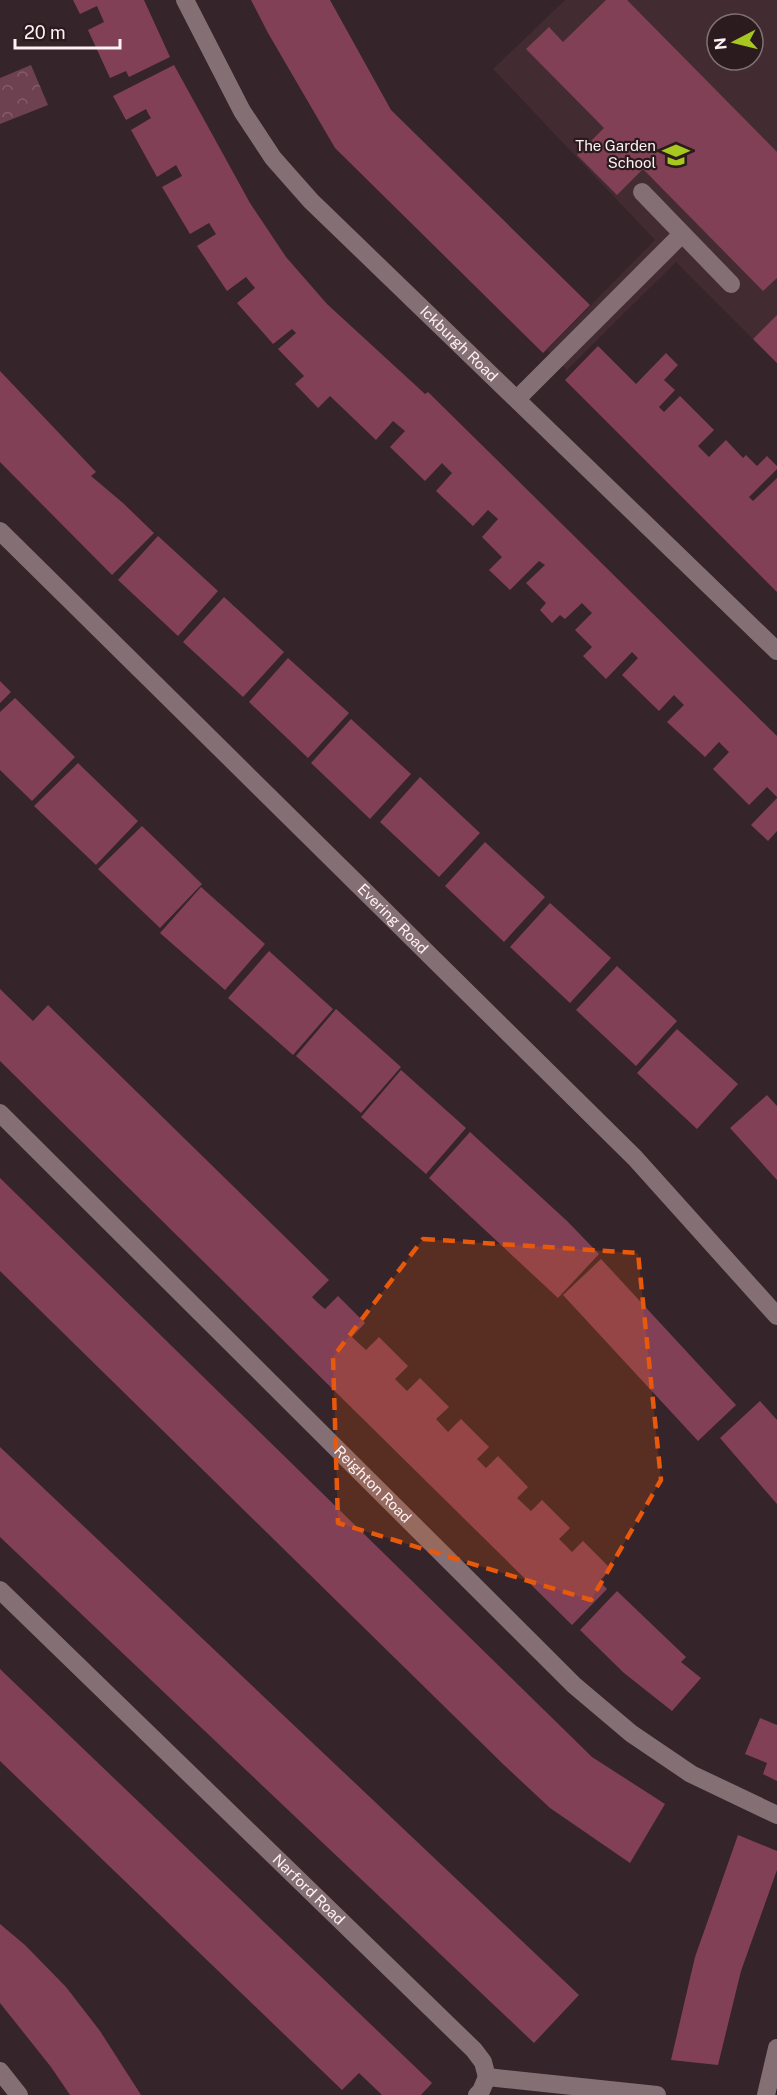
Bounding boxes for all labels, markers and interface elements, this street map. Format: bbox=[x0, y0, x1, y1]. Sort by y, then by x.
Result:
scale bar bbox=[15, 12, 120, 50]
north arrow bbox=[705, 12, 765, 72]
text: 20 m bbox=[24, 22, 66, 43]
text: N bbox=[710, 36, 731, 51]
place label: The Garden School bbox=[575, 137, 656, 171]
school or university icon: The Garden School bbox=[661, 140, 691, 170]
street label: Ickburgh Road bbox=[417, 302, 502, 385]
street label: Evering Road bbox=[354, 880, 432, 957]
street label: Reighton Road bbox=[331, 1442, 415, 1526]
street label: Narford Road bbox=[269, 1850, 349, 1928]

